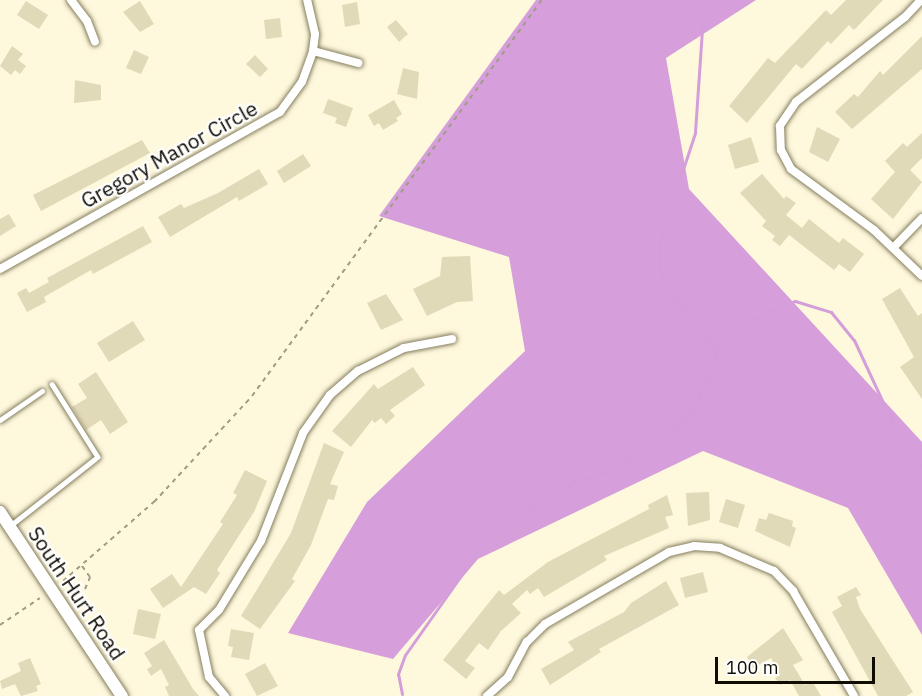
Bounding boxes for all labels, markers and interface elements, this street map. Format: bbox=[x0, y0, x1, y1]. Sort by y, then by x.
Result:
street label: Gregory Manor Circle bbox=[76, 95, 262, 213]
street label: South Hurt Road bbox=[23, 522, 131, 664]
scale bar bbox=[718, 645, 878, 683]
text: 100 m bbox=[726, 656, 778, 679]

